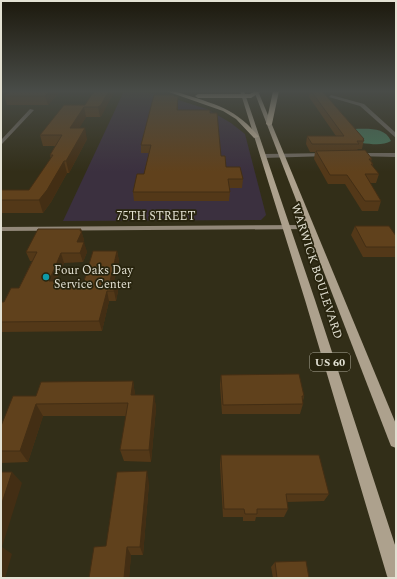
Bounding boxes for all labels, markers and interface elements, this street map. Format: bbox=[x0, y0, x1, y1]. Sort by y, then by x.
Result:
street label: WARWICK BOULEVARD bbox=[286, 201, 347, 341]
street label: 75TH STREET bbox=[117, 207, 195, 226]
place label: Four Oaks Day Service Center bbox=[54, 261, 134, 294]
marker: Four Oaks Day Service Center bbox=[41, 272, 51, 282]
road number: US 60 bbox=[310, 353, 350, 371]

